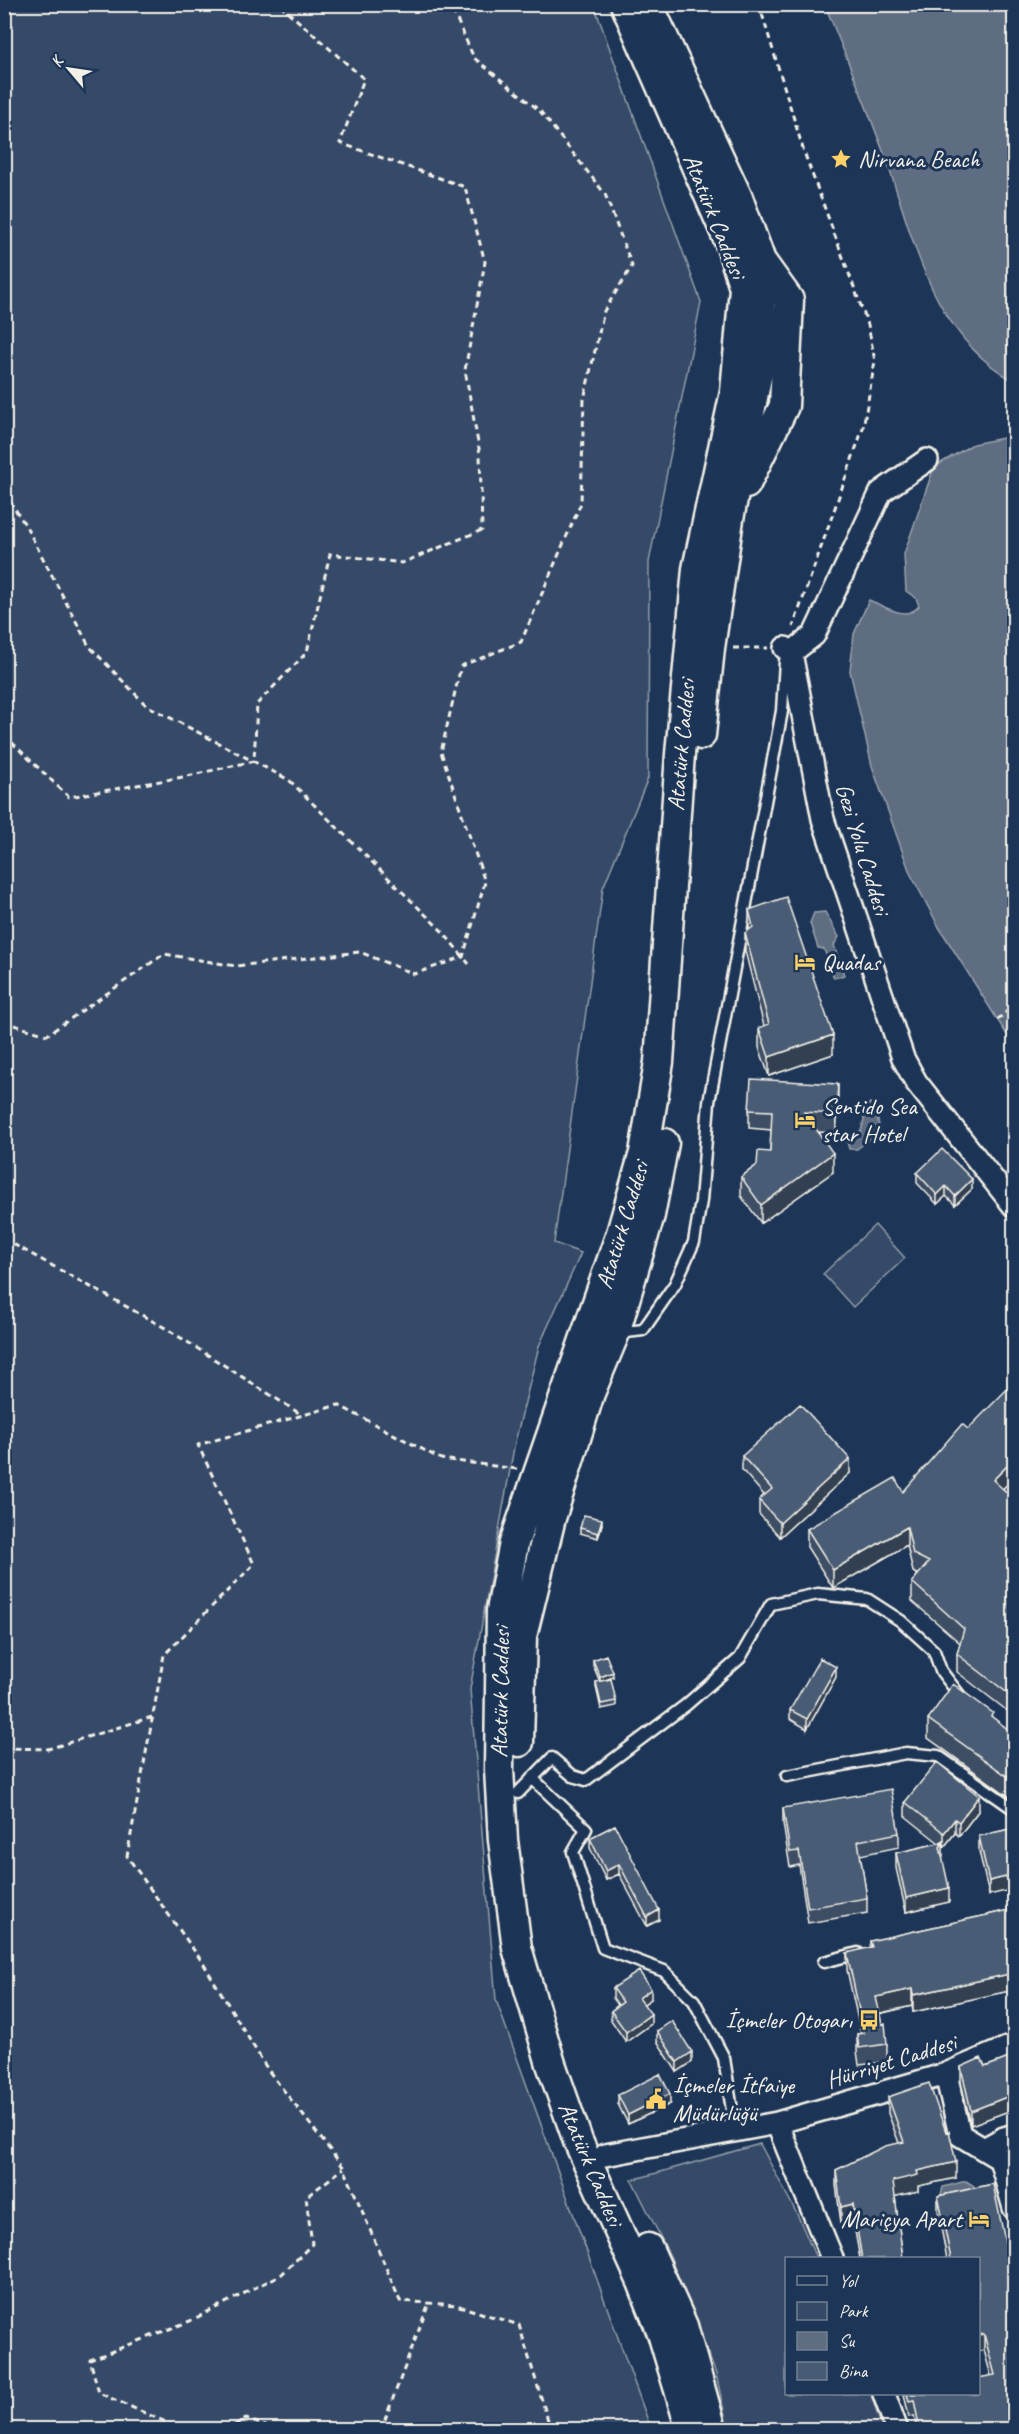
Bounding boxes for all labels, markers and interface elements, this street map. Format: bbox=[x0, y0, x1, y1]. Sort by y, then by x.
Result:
north arrow bbox=[39, 39, 99, 99]
text: K bbox=[46, 50, 69, 71]
place label: Nirvana Beach bbox=[858, 144, 980, 174]
place icon: Nirvana Beach bbox=[829, 147, 853, 171]
street label: Atatürk Caddesi bbox=[676, 149, 755, 286]
street label: Atatürk Caddesi bbox=[660, 675, 702, 812]
street label: Gezi Yolu Caddesi bbox=[829, 780, 898, 921]
place label: Quadas bbox=[822, 947, 882, 977]
hotel icon: Quadas bbox=[793, 950, 817, 974]
place label: Sentido Sea star Hotel bbox=[822, 1091, 918, 1149]
hotel icon: Sentido Sea star Hotel bbox=[793, 1108, 817, 1132]
street label: Atatürk Caddesi bbox=[588, 1154, 657, 1292]
street label: Atatürk Caddesi bbox=[484, 1622, 516, 1758]
place label: İçmeler Otogarı bbox=[725, 2005, 854, 2035]
bus stop icon: İçmeler Otogarı bbox=[857, 2008, 881, 2032]
street label: Hürriyet Caddesi bbox=[822, 2026, 962, 2095]
place label: İçmeler İtfaiye Müdürlüğü bbox=[673, 2070, 796, 2128]
public building icon: İçmeler İtfaiye Müdürlüğü bbox=[644, 2087, 668, 2111]
street label: Atatürk Caddesi bbox=[551, 2098, 632, 2234]
place label: Mariçya Apart bbox=[841, 2204, 964, 2234]
hotel icon: Mariçya Apart bbox=[967, 2207, 991, 2231]
legend bbox=[785, 2257, 980, 2395]
text: Yol bbox=[839, 2270, 859, 2292]
text: Park bbox=[839, 2300, 869, 2322]
text: Su bbox=[839, 2330, 855, 2352]
text: Bina bbox=[839, 2360, 869, 2382]

